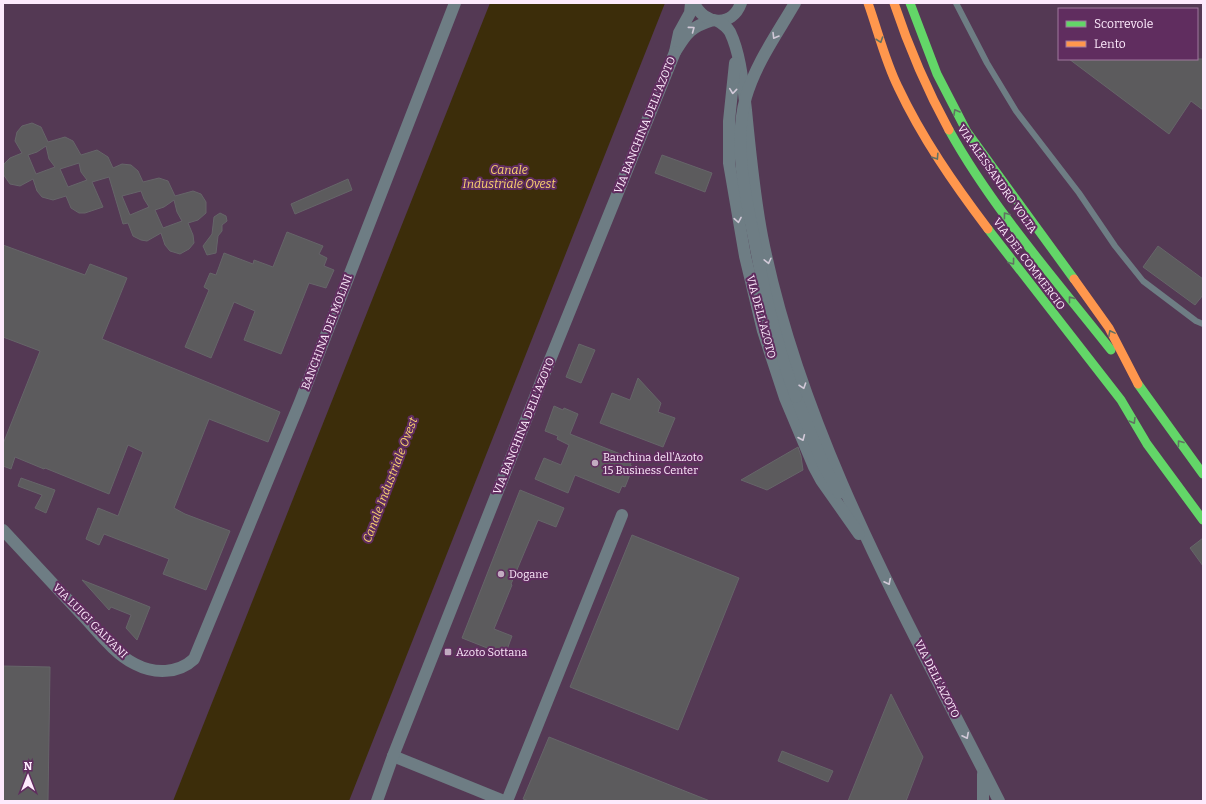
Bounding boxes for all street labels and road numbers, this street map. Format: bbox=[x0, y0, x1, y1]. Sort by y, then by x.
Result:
street label: VIA BANCHINA DELL'AZOTO bbox=[612, 55, 678, 195]
street label: VIA ALESSANDRO VOLTA bbox=[954, 122, 1040, 236]
street label: VIA DEL COMMERCIO bbox=[990, 216, 1068, 312]
street label: BANCHINA DEI MOLINI bbox=[299, 272, 355, 391]
street label: VIA DELL'AZOTO bbox=[744, 274, 778, 360]
street label: VIA BANCHINA DELL'AZOTO bbox=[491, 356, 557, 496]
street label: VIA LUIGI GALVANI bbox=[50, 581, 130, 661]
street label: VIA DELL'AZOTO bbox=[912, 638, 962, 720]

